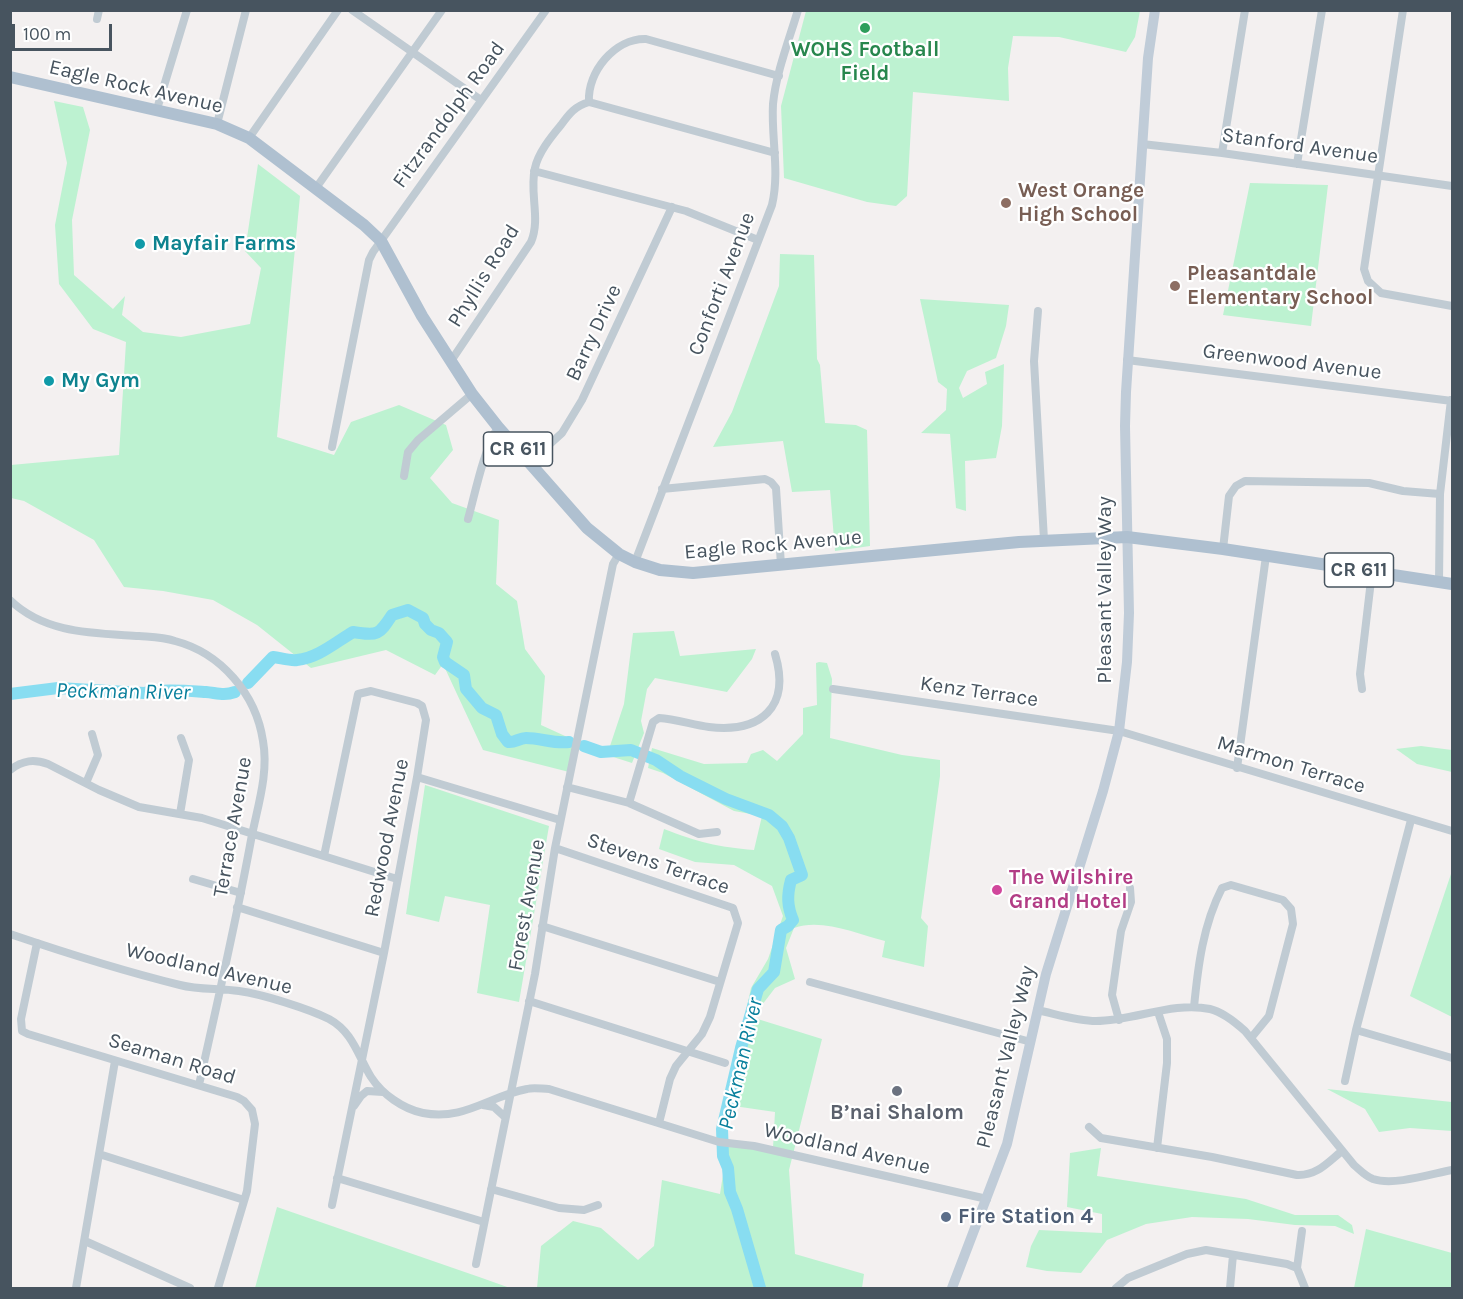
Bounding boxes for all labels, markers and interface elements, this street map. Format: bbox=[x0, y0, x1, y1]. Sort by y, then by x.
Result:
scale bar bbox=[15, 12, 116, 50]
marker: WOHS Football Field bbox=[858, 21, 872, 35]
text: 100 m bbox=[23, 23, 71, 45]
street label: Fitzrandolph Road bbox=[387, 37, 511, 193]
place label: WOHS Football Field bbox=[791, 37, 939, 87]
street label: Eagle Rock Avenue bbox=[46, 55, 226, 119]
street label: Stanford Avenue bbox=[1220, 123, 1380, 169]
place label: West Orange High School bbox=[1018, 178, 1144, 228]
marker: West Orange High School bbox=[999, 196, 1013, 210]
street label: Conforti Avenue bbox=[683, 209, 761, 359]
street label: Phyllis Road bbox=[442, 220, 526, 332]
place label: Mayfair Farms bbox=[152, 231, 296, 257]
marker: Mayfair Farms bbox=[133, 237, 147, 251]
place label: Pleasantdale Elementary School bbox=[1187, 261, 1373, 311]
marker: Pleasantdale Elementary School bbox=[1168, 279, 1182, 293]
street label: Barry Drive bbox=[561, 281, 627, 385]
street label: Greenwood Avenue bbox=[1201, 339, 1383, 385]
place label: My Gym bbox=[61, 368, 140, 394]
marker: My Gym bbox=[42, 374, 56, 388]
road number: CR 611 bbox=[484, 432, 552, 466]
street label: Pleasant Valley Way bbox=[1092, 496, 1118, 684]
street label: Eagle Rock Avenue bbox=[683, 525, 863, 565]
road number: CR 611 bbox=[1324, 553, 1394, 587]
street label: Kenz Terrace bbox=[918, 671, 1040, 713]
water label: Peckman River bbox=[56, 678, 190, 706]
street label: Marmon Terrace bbox=[1214, 730, 1368, 800]
street label: Terrace Avenue bbox=[208, 755, 258, 899]
street label: Redwood Avenue bbox=[359, 757, 415, 919]
street label: Stevens Terrace bbox=[583, 828, 733, 900]
street label: Forest Avenue bbox=[503, 837, 551, 973]
place label: The Wilshire Grand Hotel bbox=[1009, 865, 1133, 915]
marker: The Wilshire Grand Hotel bbox=[990, 883, 1004, 897]
street label: Woodland Avenue bbox=[123, 938, 295, 1000]
street label: Pleasant Valley Way bbox=[971, 963, 1041, 1151]
water label: Peckman River bbox=[713, 995, 769, 1133]
street label: Seaman Road bbox=[105, 1028, 239, 1090]
marker: B’nai Shalom bbox=[890, 1084, 904, 1098]
place label: B’nai Shalom bbox=[830, 1100, 964, 1126]
street label: Woodland Avenue bbox=[761, 1118, 933, 1180]
place label: Fire Station 4 bbox=[958, 1204, 1093, 1230]
marker: Fire Station 4 bbox=[939, 1210, 953, 1224]

